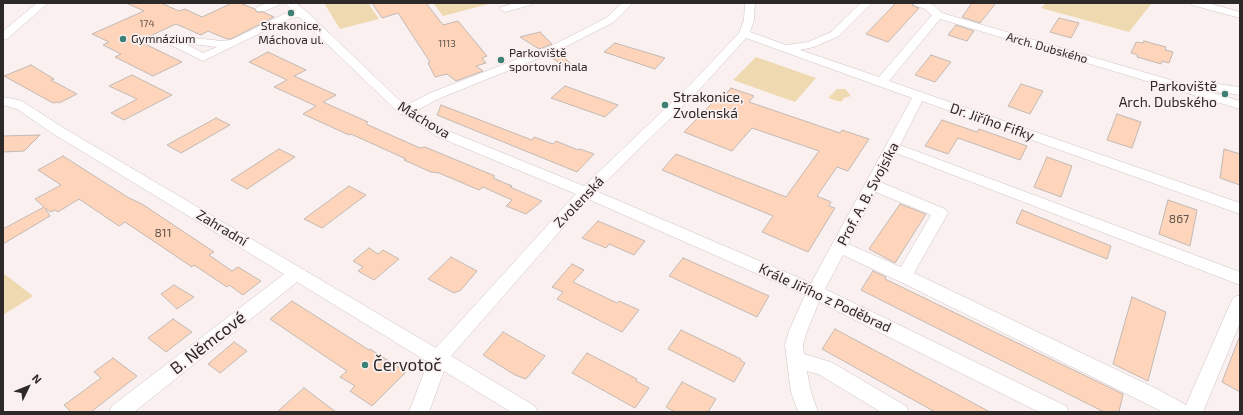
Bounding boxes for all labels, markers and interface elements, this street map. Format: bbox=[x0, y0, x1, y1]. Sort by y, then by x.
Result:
marker: Strakonice, Máchova ul. bbox=[286, 8, 296, 18]
house number: 174 bbox=[139, 18, 155, 30]
place label: Strakonice, Máchova ul. bbox=[258, 19, 324, 47]
street label: Arch. Dubského bbox=[1005, 29, 1089, 67]
place label: Gymnázium bbox=[131, 32, 195, 46]
marker: Gymnázium bbox=[118, 34, 128, 44]
house number: 1113 bbox=[438, 38, 456, 50]
place label: Parkoviště sportovní hala bbox=[509, 46, 588, 74]
marker: Parkoviště sportovní hala bbox=[496, 55, 506, 65]
place label: Parkoviště Arch. Dubského bbox=[1119, 78, 1217, 110]
place label: Strakonice, Zvolenská bbox=[673, 89, 743, 122]
marker: Parkoviště Arch. Dubského bbox=[1220, 89, 1230, 99]
street label: Máchova bbox=[395, 98, 453, 142]
marker: Strakonice, Zvolenská bbox=[660, 100, 670, 110]
street label: Dr. Jiřího Fifky bbox=[948, 100, 1036, 144]
street label: Prof. A. B. Svojsíka bbox=[834, 139, 902, 249]
street label: Zvolenská bbox=[550, 173, 608, 231]
street label: Zahradní bbox=[193, 206, 251, 250]
house number: 867 bbox=[1169, 212, 1189, 226]
house number: 811 bbox=[155, 226, 171, 240]
street label: Krále Jiřího z Poděbrad bbox=[756, 260, 894, 336]
street label: B. Němcové bbox=[166, 307, 250, 379]
place label: Červotoč bbox=[373, 355, 442, 375]
marker: Červotoč bbox=[360, 360, 370, 370]
north arrow bbox=[8, 367, 48, 407]
text: N bbox=[30, 371, 45, 386]

